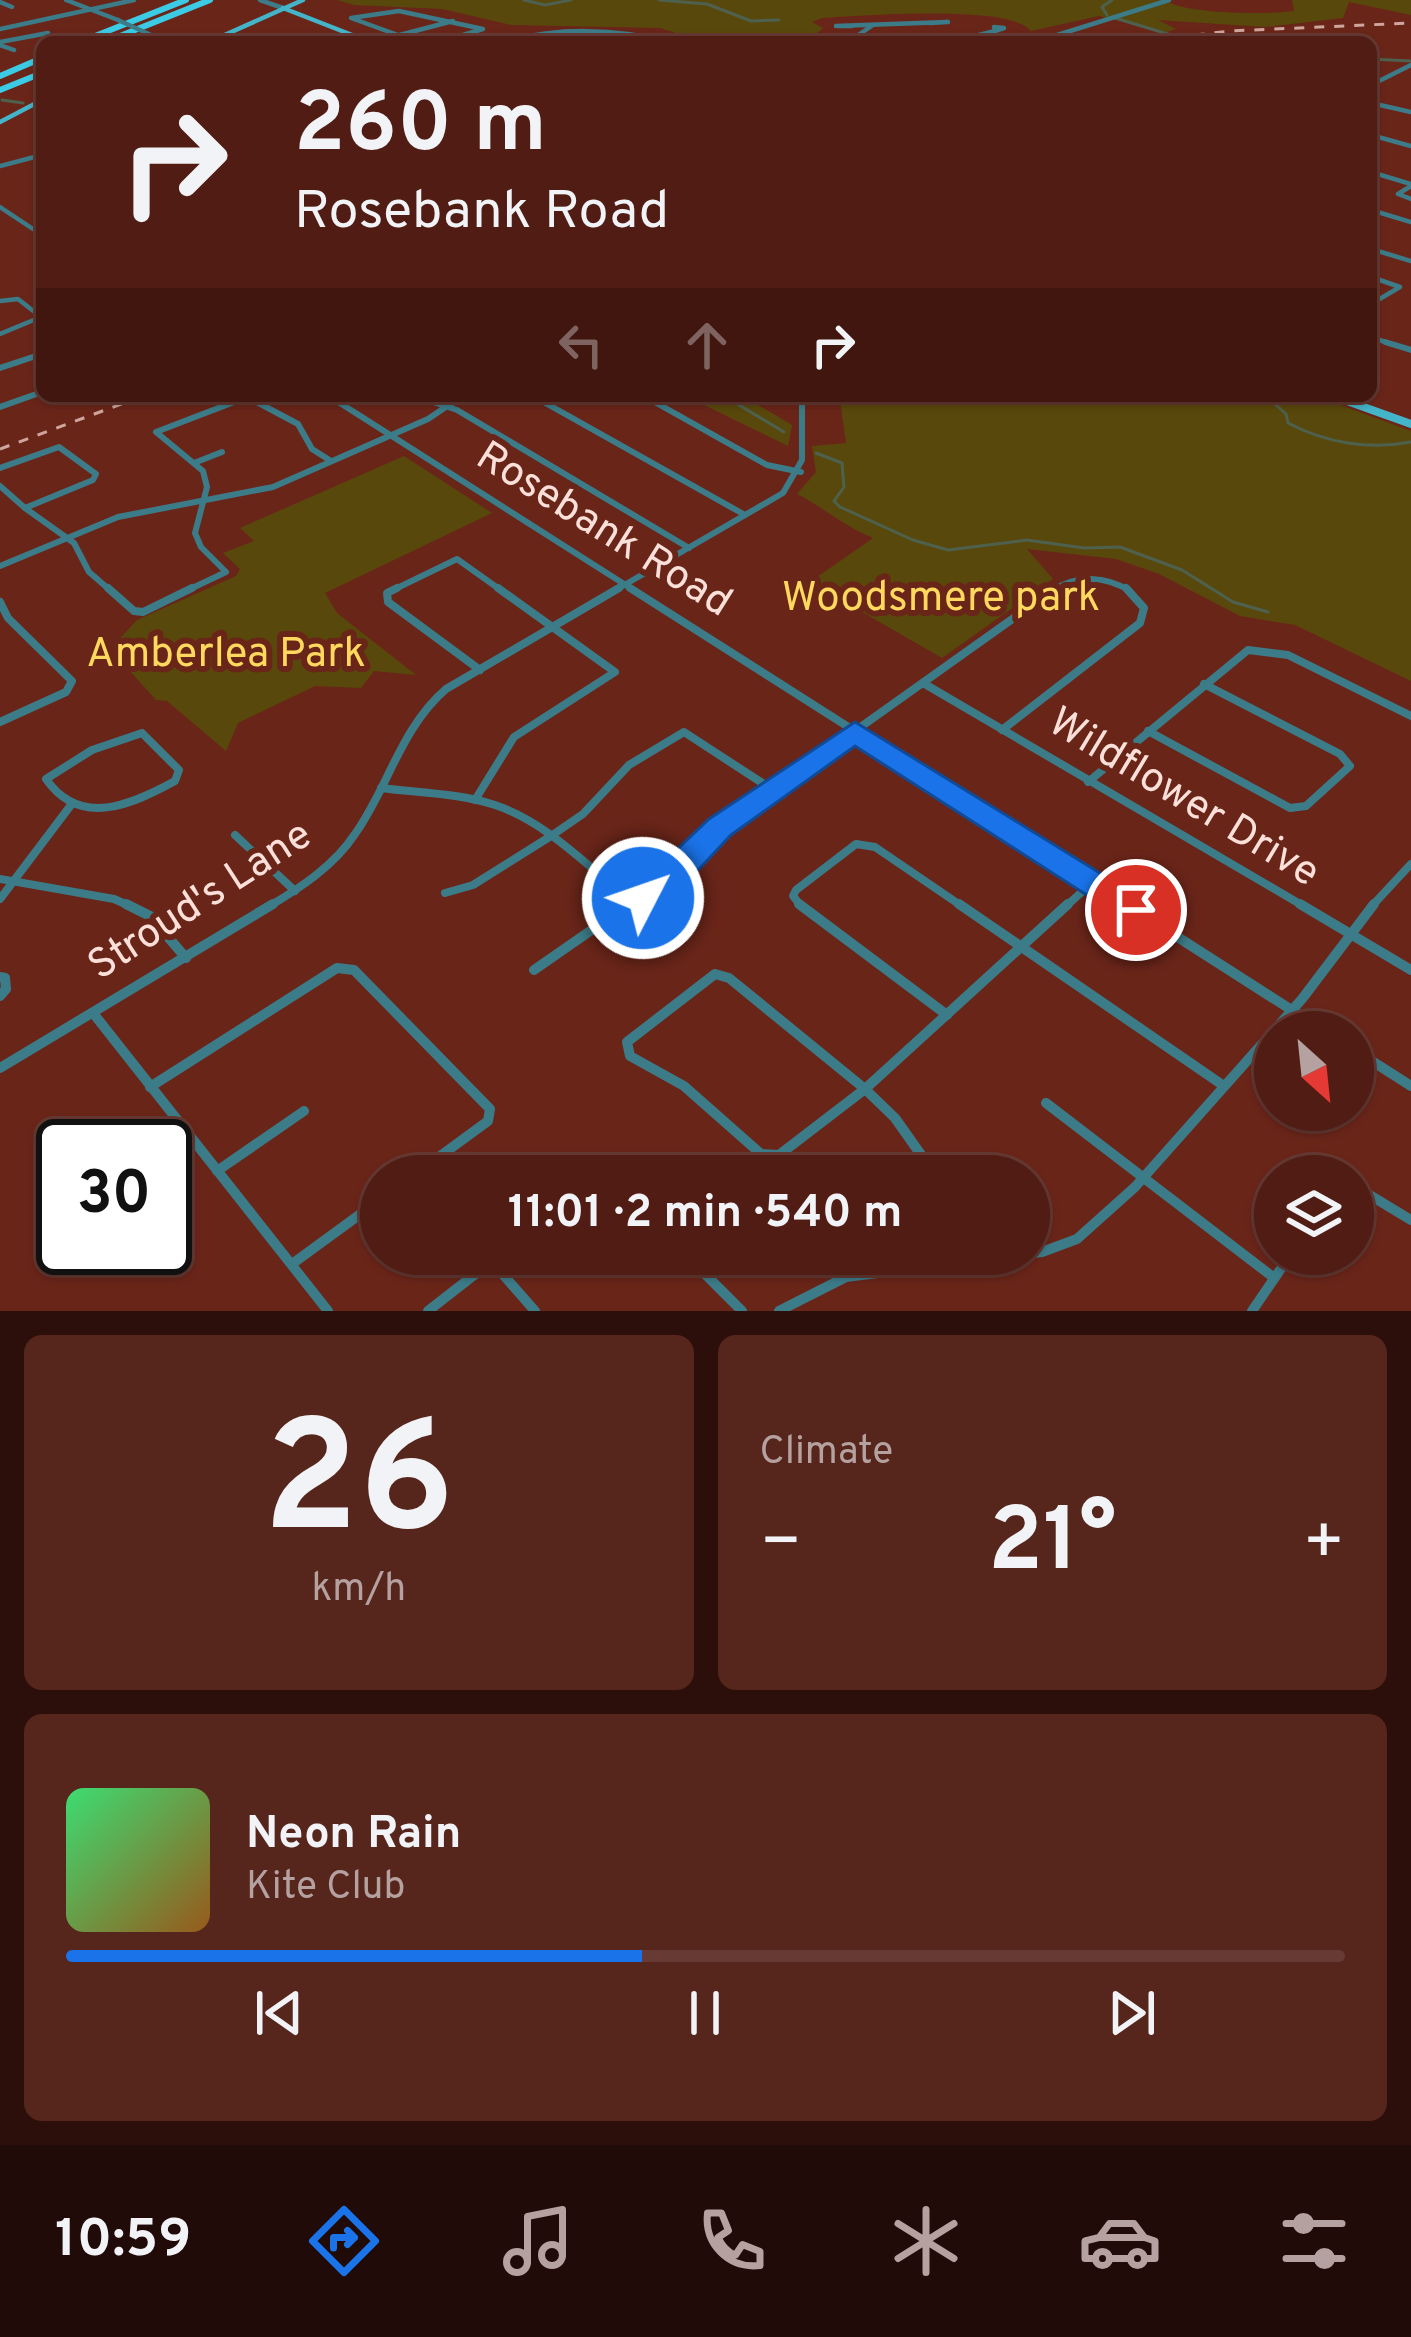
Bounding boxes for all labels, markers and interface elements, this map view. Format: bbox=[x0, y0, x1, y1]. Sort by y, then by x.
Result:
text: 260 m bbox=[294, 75, 547, 181]
icon: right bbox=[96, 84, 252, 240]
text: Rosebank Road bbox=[294, 179, 669, 248]
icon: left bbox=[548, 312, 614, 378]
icon: ahead bbox=[674, 312, 740, 378]
icon: right bbox=[800, 312, 866, 378]
street label: Rosebank Road bbox=[465, 431, 741, 631]
park label: Woodsmere park bbox=[782, 573, 1100, 626]
park label: Amberlea Park bbox=[86, 629, 366, 682]
street label: Wildflower Drive bbox=[1038, 697, 1328, 901]
street label: Stroud's Lane bbox=[79, 810, 323, 994]
position arrow bbox=[580, 835, 706, 961]
pin bbox=[1085, 859, 1187, 961]
icon: arrive bbox=[1103, 877, 1169, 943]
north arrow bbox=[1254, 1011, 1374, 1131]
map controls bbox=[1254, 1011, 1374, 1275]
speed limit sign: 30 bbox=[36, 1119, 192, 1275]
button: layers bbox=[1254, 1155, 1374, 1275]
text: 11:01 · 2 min · 540 m bbox=[508, 1186, 902, 1243]
text: 26 bbox=[263, 1389, 454, 1587]
text: Climate bbox=[760, 1429, 893, 1478]
text: 21° bbox=[988, 1489, 1116, 1602]
text: − bbox=[760, 1504, 802, 1587]
text: + bbox=[1302, 1504, 1345, 1587]
text: km/h bbox=[311, 1566, 406, 1615]
text: Neon Rain bbox=[246, 1807, 462, 1864]
text: Kite Club bbox=[246, 1864, 405, 1913]
icon: previous bbox=[246, 1980, 312, 2046]
icon: pause bbox=[672, 1980, 738, 2046]
icon: next bbox=[1099, 1980, 1165, 2046]
icon: directions bbox=[302, 2199, 386, 2283]
icon: music bbox=[496, 2199, 580, 2283]
icon: phone bbox=[690, 2199, 774, 2283]
icon: climate bbox=[884, 2199, 968, 2283]
icon: car bbox=[1078, 2199, 1162, 2283]
icon: filters bbox=[1272, 2199, 1356, 2283]
text: 10:59 bbox=[55, 2207, 191, 2276]

